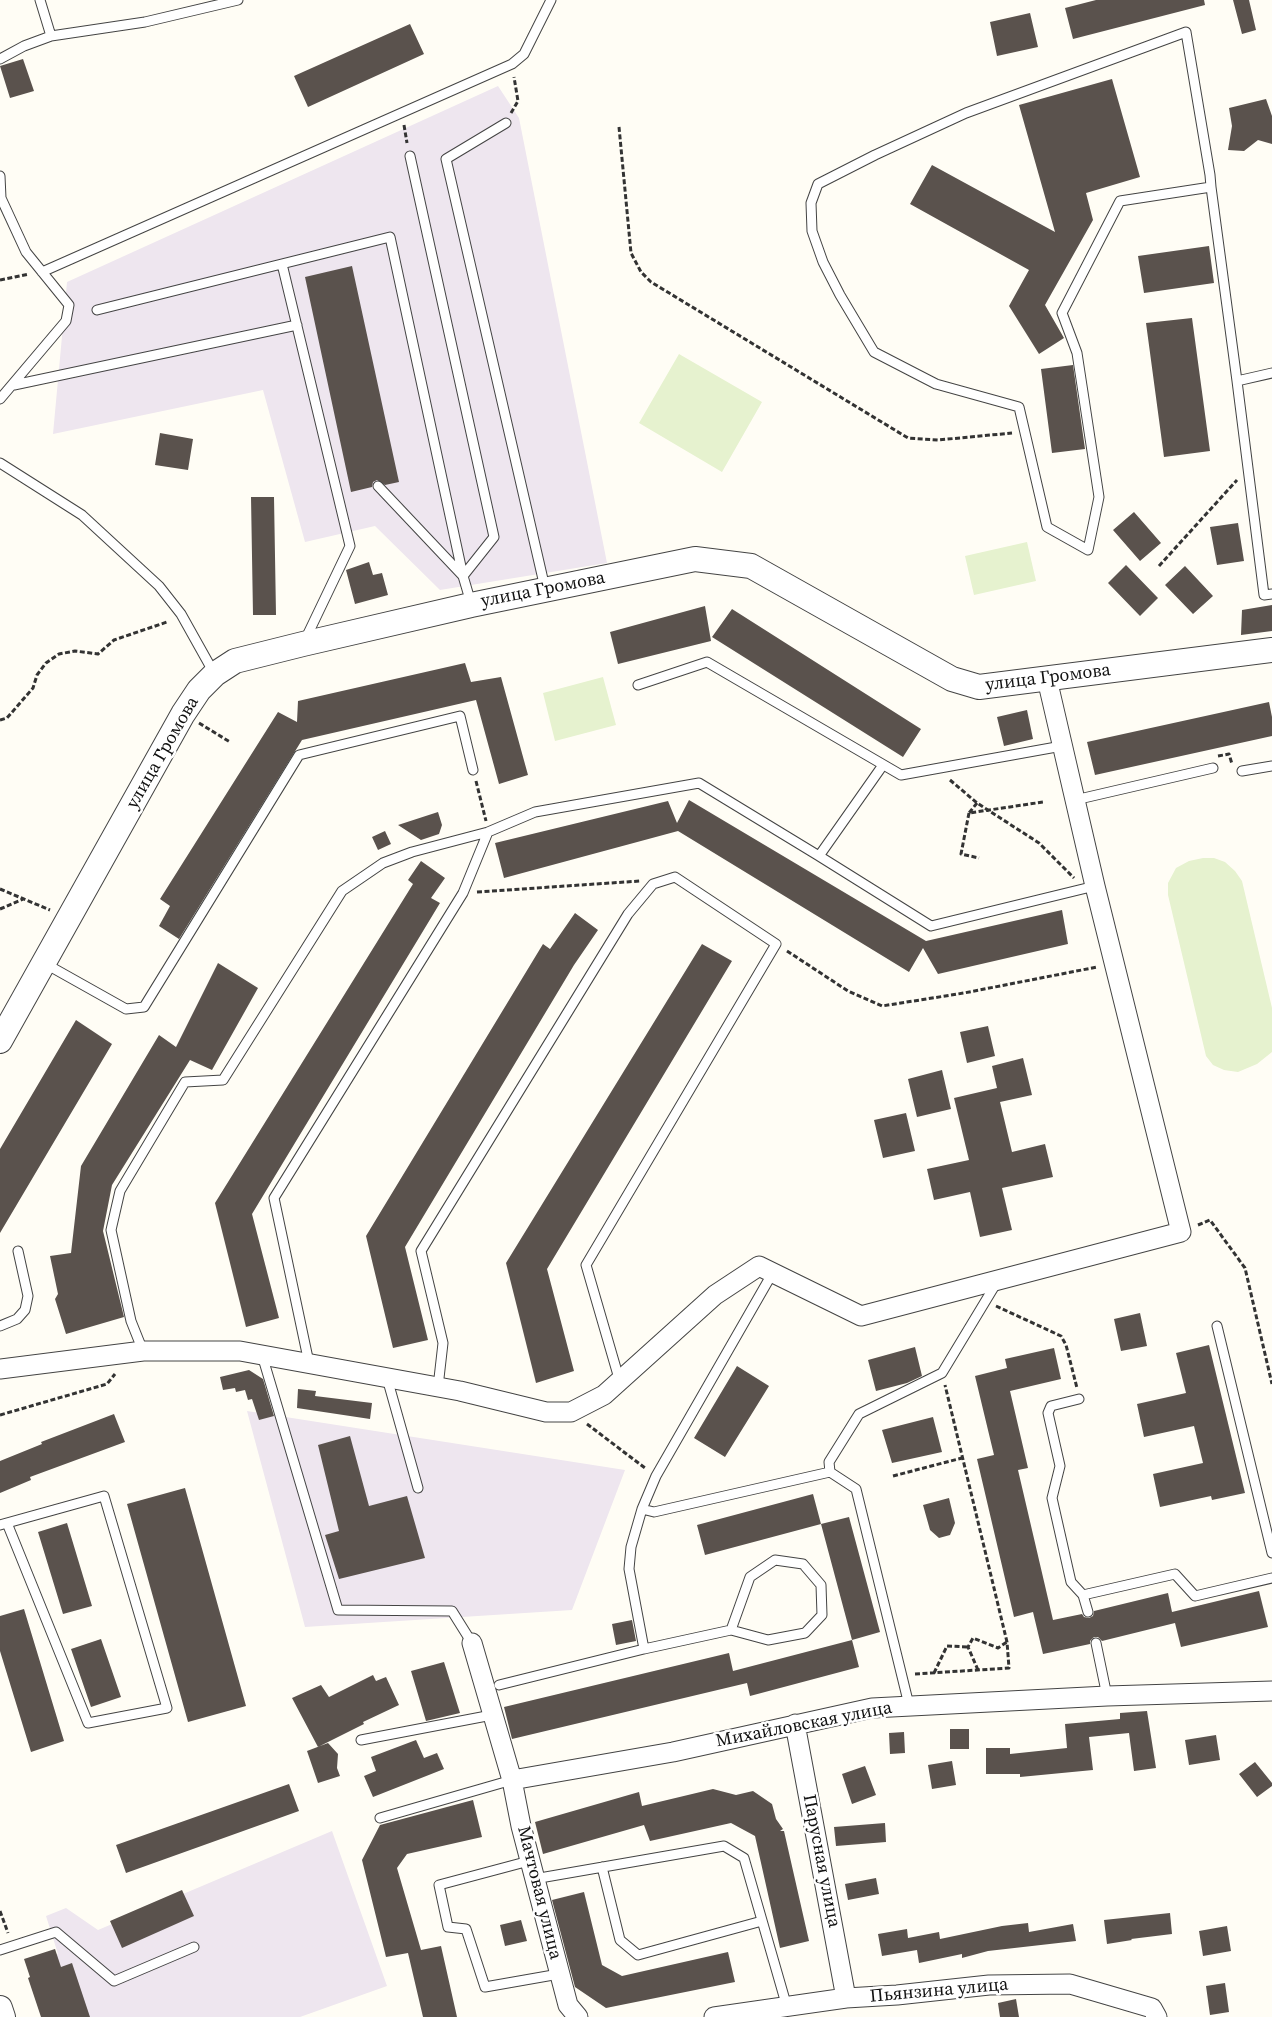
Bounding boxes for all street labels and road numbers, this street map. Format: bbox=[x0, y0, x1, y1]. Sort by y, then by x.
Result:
street label: улица Громова bbox=[479, 567, 607, 613]
street label: улица Громова bbox=[984, 660, 1112, 696]
street label: улица Громова bbox=[122, 693, 204, 813]
street label: Михайловская улица bbox=[714, 1697, 894, 1753]
street label: Парусная улица bbox=[797, 1793, 845, 1929]
street label: Мачтовая улица bbox=[512, 1824, 566, 1962]
street label: Пьянзина улица bbox=[869, 1974, 1009, 2008]

